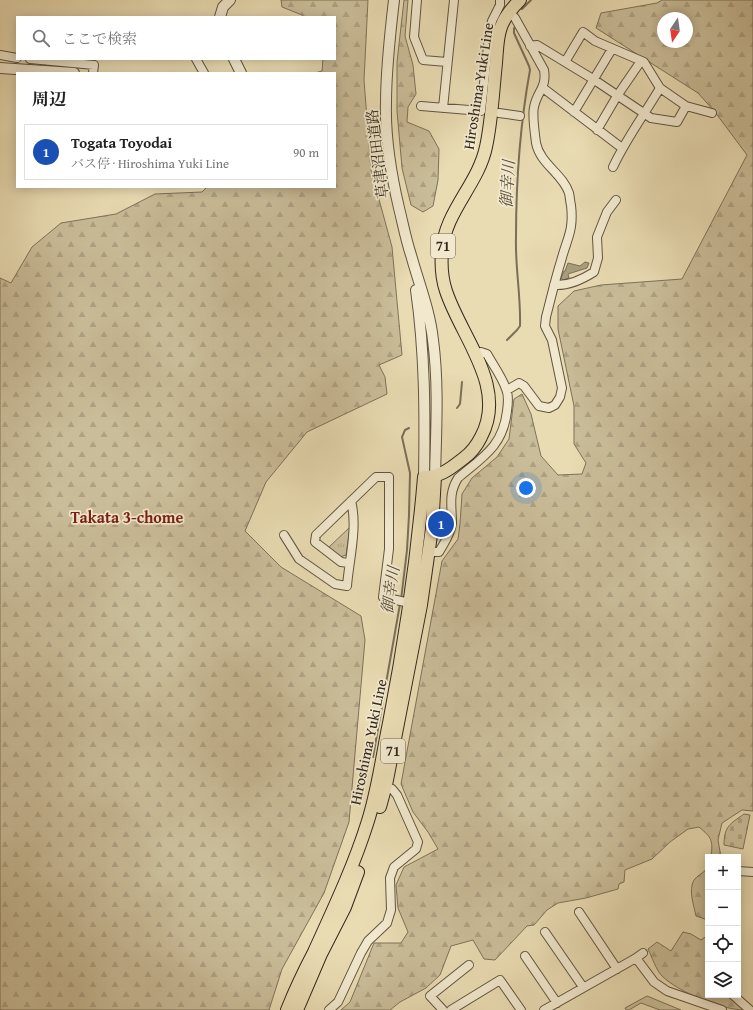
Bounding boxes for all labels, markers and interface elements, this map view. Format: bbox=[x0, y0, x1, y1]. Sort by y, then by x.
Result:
north arrow bbox=[657, 12, 693, 48]
search box bbox=[16, 16, 336, 60]
street label: Hiroshima Yuki Line bbox=[458, 21, 498, 151]
icon: search bbox=[30, 27, 52, 49]
text: ここで検索 bbox=[62, 28, 137, 49]
text: 周辺 bbox=[32, 86, 66, 111]
street label: 草津沼田道路 bbox=[361, 108, 393, 200]
text: Togata Toyodai bbox=[71, 132, 172, 153]
text: 1 bbox=[43, 143, 49, 162]
text: 90 m bbox=[293, 143, 319, 162]
text: バス停 · Hiroshima Yuki Line bbox=[71, 154, 229, 173]
water label: 御幸川 bbox=[494, 157, 520, 209]
road number: 71 bbox=[431, 234, 455, 258]
your location bbox=[516, 478, 536, 498]
district label: Takata 3-chome bbox=[71, 505, 184, 529]
pin: 1 bbox=[428, 509, 454, 539]
water label: 御幸川 bbox=[375, 563, 406, 615]
street label: Hiroshima Yuki Line bbox=[344, 677, 392, 807]
road number: 71 bbox=[381, 739, 405, 763]
map controls bbox=[705, 854, 741, 998]
button: + bbox=[705, 854, 741, 890]
button: − bbox=[705, 890, 741, 926]
button: locate bbox=[705, 926, 741, 962]
button: layers bbox=[705, 962, 741, 998]

